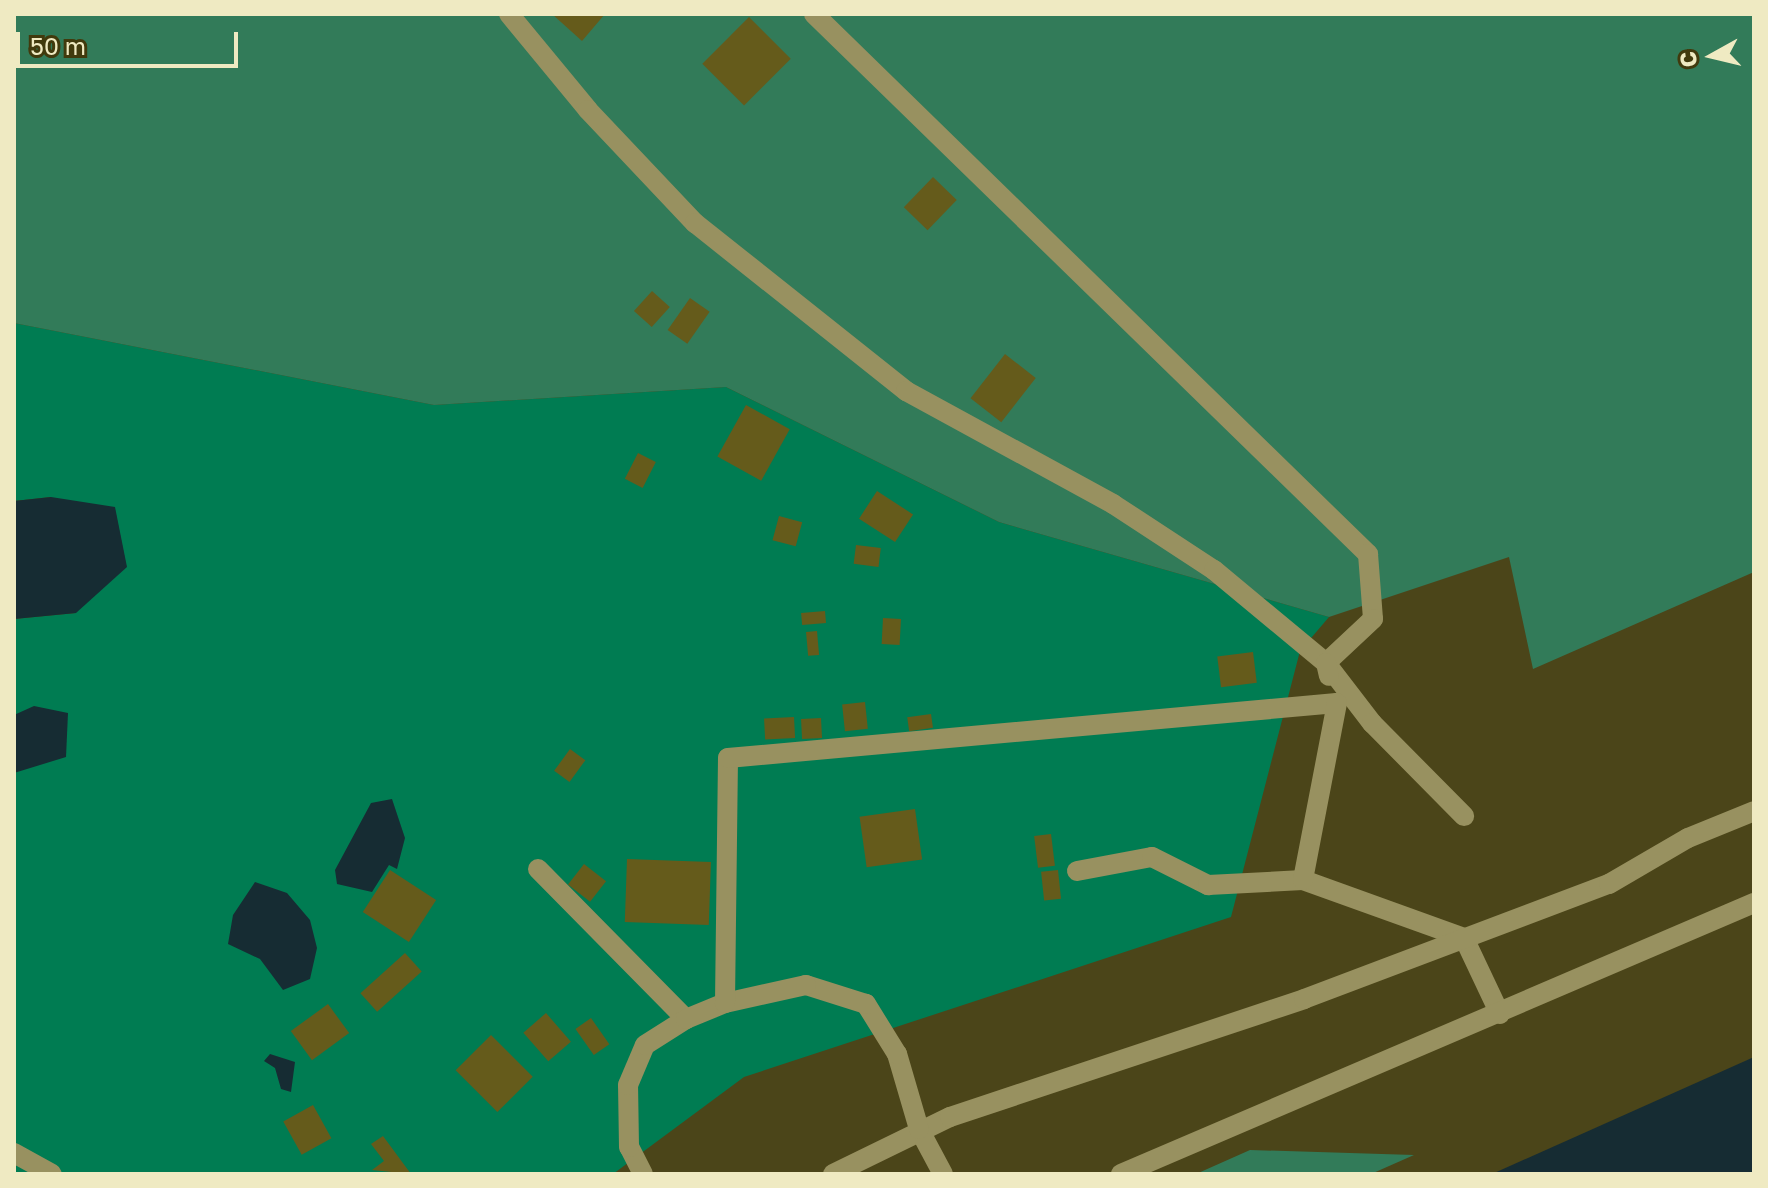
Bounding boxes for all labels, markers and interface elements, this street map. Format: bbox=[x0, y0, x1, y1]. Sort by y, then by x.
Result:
scale bar bbox=[20, 16, 242, 66]
north arrow bbox=[1672, 16, 1752, 96]
text: 50 m bbox=[30, 31, 86, 60]
text: С bbox=[1673, 50, 1702, 69]

